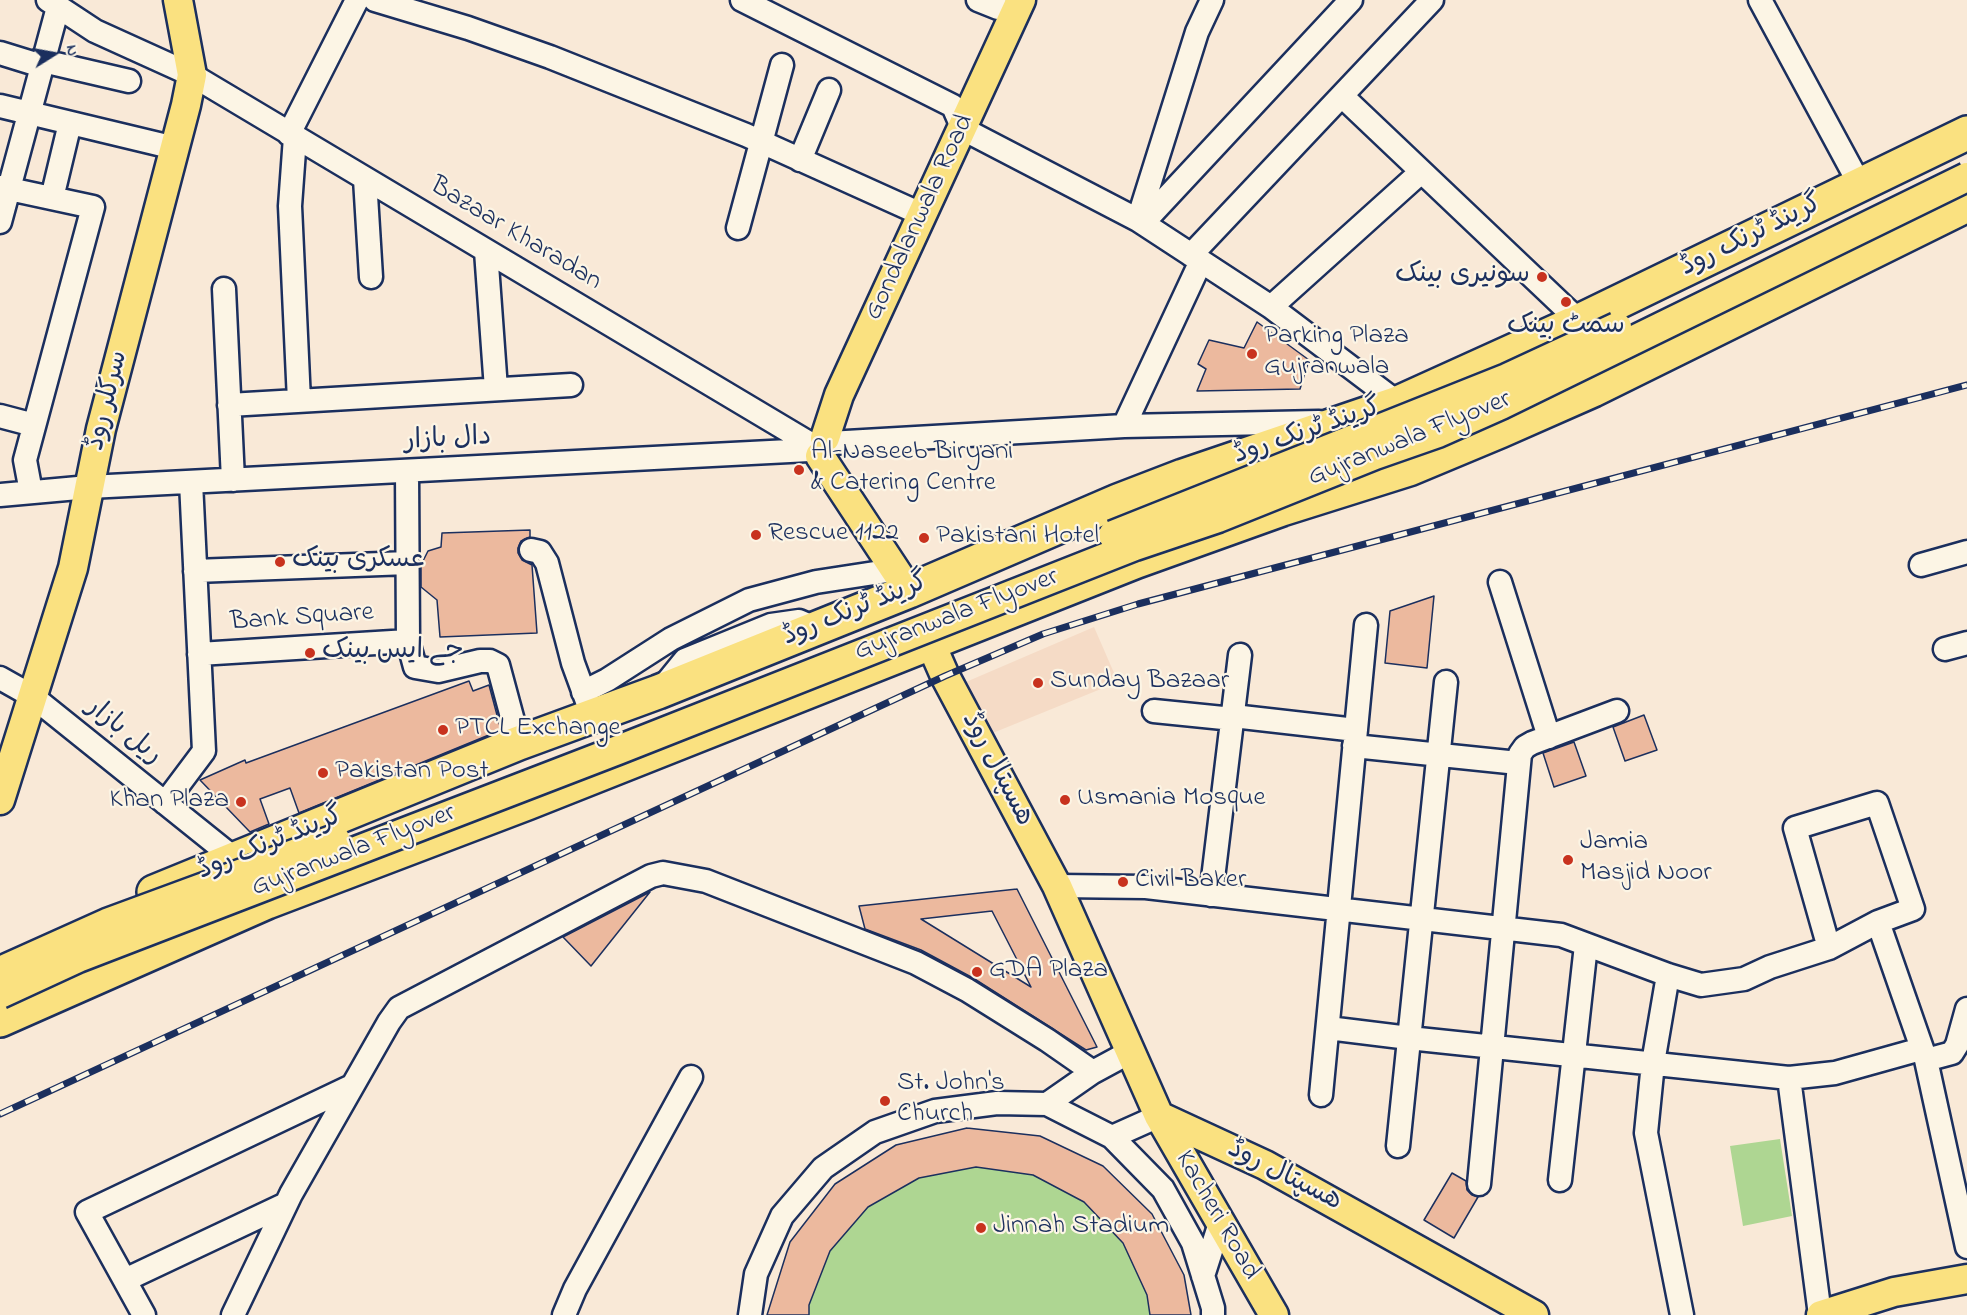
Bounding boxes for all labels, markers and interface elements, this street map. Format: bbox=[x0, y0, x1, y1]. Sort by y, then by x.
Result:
north arrow bbox=[24, 24, 84, 84]
text: N bbox=[59, 43, 84, 58]
street label: Gondalanwala Road bbox=[859, 110, 983, 326]
street label: Bazaar Kharadan bbox=[423, 171, 607, 299]
street label: گرینڈ ٹرنک روڈ bbox=[1676, 189, 1828, 285]
place label: سونیری بینک bbox=[1395, 261, 1530, 293]
marker: سونیری بینک bbox=[1535, 270, 1549, 284]
marker: سمٹ بینک bbox=[1559, 295, 1573, 309]
place label: سمٹ بینک bbox=[1507, 312, 1625, 344]
place label: Parking Plaza Gujranwala bbox=[1264, 322, 1409, 385]
marker: Parking Plaza Gujranwala bbox=[1245, 347, 1259, 361]
street label: سرکلر روڈ bbox=[81, 348, 137, 454]
street label: Gujranwala Flyover bbox=[1304, 385, 1516, 495]
street label: گرینڈ ٹرنک روڈ bbox=[1230, 393, 1386, 473]
street label: دال بازار bbox=[404, 423, 492, 459]
place label: Al-Naseeb Biryani & Catering Centre bbox=[811, 438, 1013, 501]
marker: Al-Naseeb Biryani & Catering Centre bbox=[792, 463, 806, 477]
place label: Rescue 1122 bbox=[768, 519, 899, 551]
place label: Pakistani Hotel bbox=[936, 522, 1099, 554]
marker: Rescue 1122 bbox=[749, 528, 763, 542]
marker: Pakistani Hotel bbox=[917, 531, 931, 545]
place label: عسکری بینک bbox=[292, 546, 425, 578]
marker: عسکری بینک bbox=[273, 555, 287, 569]
street label: Gujranwala Flyover bbox=[851, 562, 1063, 670]
street label: گرینڈ ٹرنک روڈ bbox=[778, 567, 934, 655]
street label: Bank Square bbox=[229, 598, 375, 640]
place label: جے ایس بینک bbox=[322, 637, 464, 669]
marker: جے ایس بینک bbox=[303, 646, 317, 660]
place label: Sunday Bazaar bbox=[1050, 667, 1229, 699]
marker: Sunday Bazaar bbox=[1031, 676, 1045, 690]
street label: ریل بازار bbox=[78, 693, 168, 773]
street label: ھسپتال روڈ bbox=[953, 708, 1039, 832]
place label: PTCL Exchange bbox=[455, 714, 621, 746]
marker: PTCL Exchange bbox=[436, 723, 450, 737]
place label: Pakistan Post bbox=[335, 757, 489, 789]
marker: Pakistan Post bbox=[316, 766, 330, 780]
place label: Usmania Mosque bbox=[1077, 784, 1266, 816]
place label: Khan Plaza bbox=[109, 786, 229, 818]
marker: Usmania Mosque bbox=[1058, 793, 1072, 807]
marker: Khan Plaza bbox=[234, 795, 248, 809]
street label: Gujranwala Flyover bbox=[248, 798, 460, 906]
street label: گرینڈ ٹرنک روڈ bbox=[193, 801, 349, 889]
place label: Jamia Masjid Noor bbox=[1580, 828, 1712, 891]
marker: Jamia Masjid Noor bbox=[1561, 853, 1575, 867]
place label: Civil Baker bbox=[1135, 866, 1246, 898]
marker: Civil Baker bbox=[1116, 875, 1130, 889]
place label: GDA Plaza bbox=[989, 956, 1108, 988]
marker: GDA Plaza bbox=[970, 965, 984, 979]
place label: St. John's Church bbox=[897, 1069, 1005, 1132]
marker: St. John's Church bbox=[878, 1094, 892, 1108]
street label: ھسپتال روڈ bbox=[1221, 1134, 1347, 1220]
street label: Kacheri Road bbox=[1166, 1146, 1266, 1286]
place label: Jinnah Stadium bbox=[993, 1212, 1169, 1244]
marker: Jinnah Stadium bbox=[974, 1221, 988, 1235]

